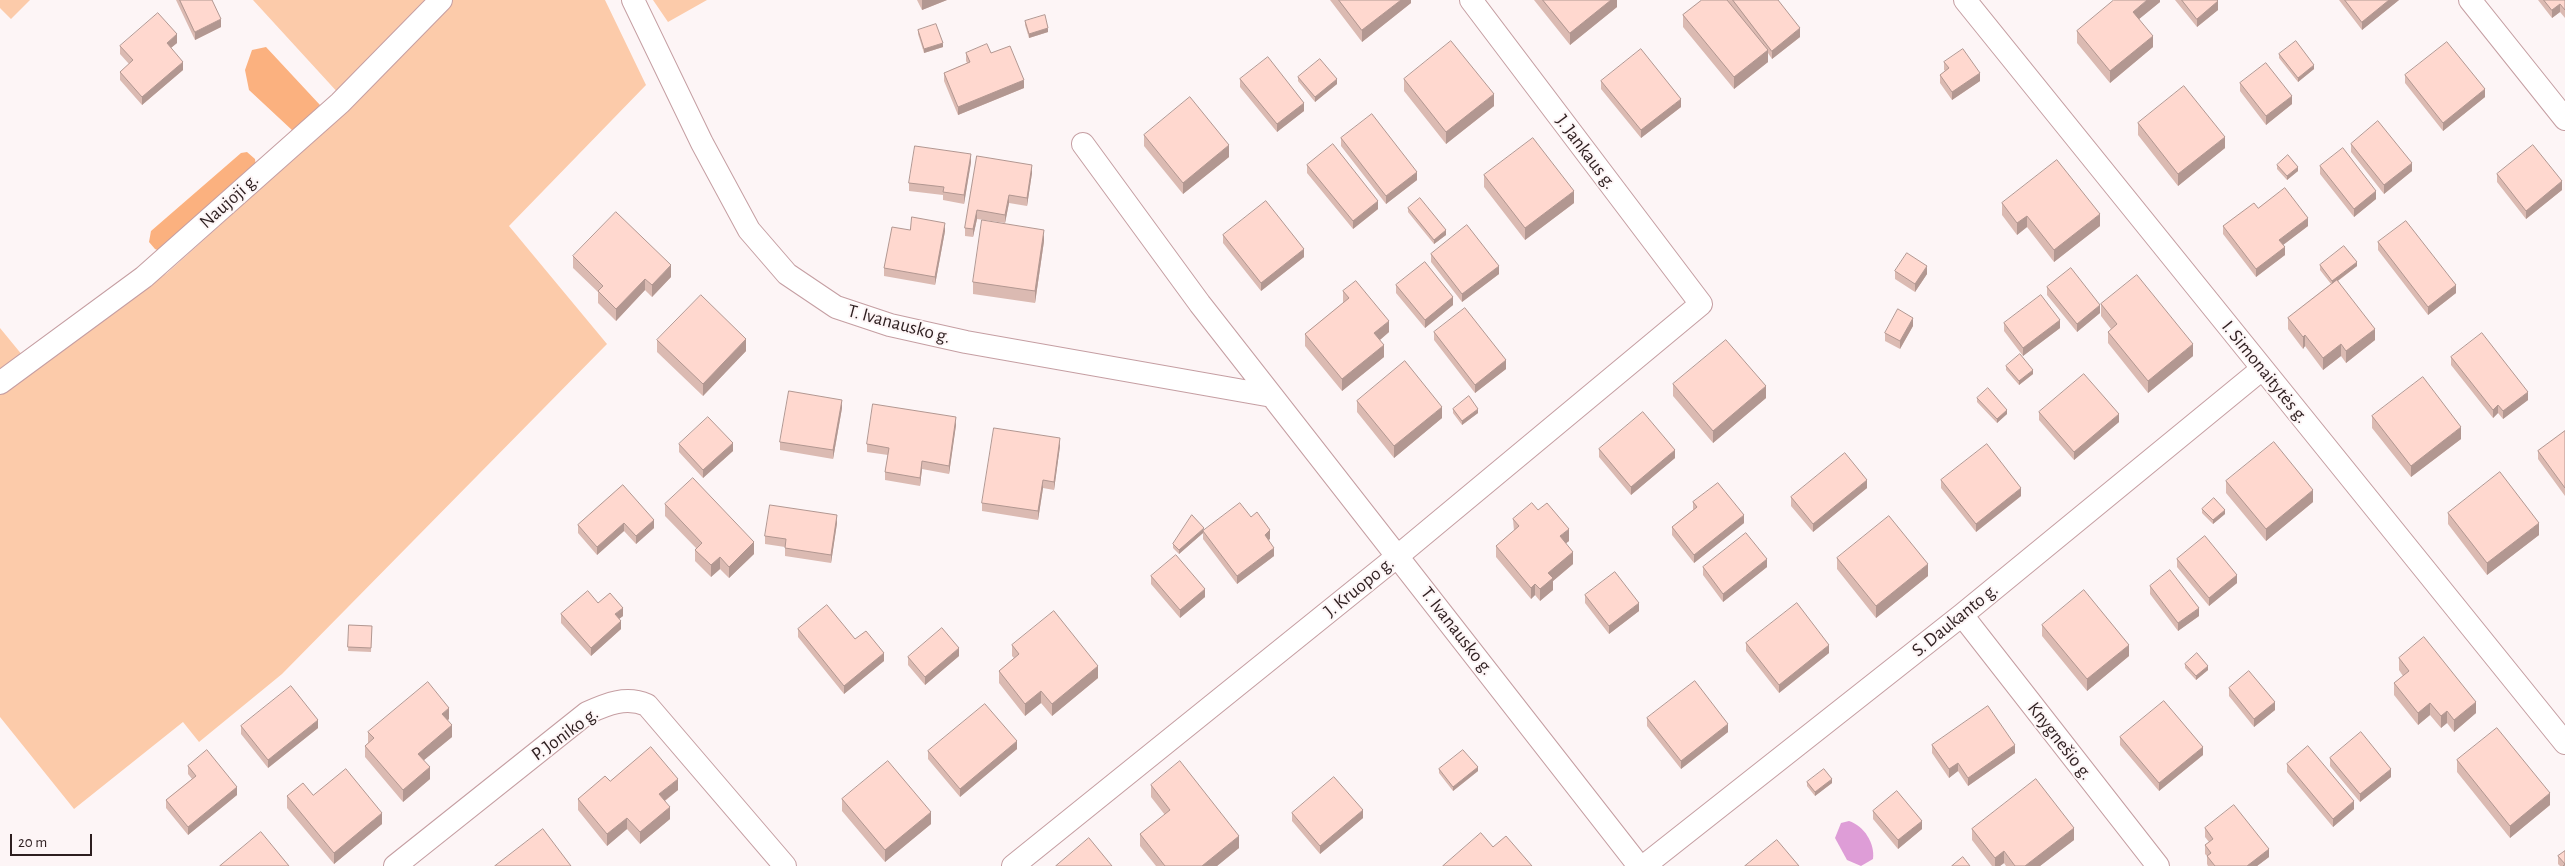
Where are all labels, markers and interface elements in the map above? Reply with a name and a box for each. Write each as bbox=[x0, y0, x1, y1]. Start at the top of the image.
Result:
street label: J. Jankaus g. bbox=[1551, 110, 1621, 194]
street label: Naujoji g. bbox=[195, 169, 263, 233]
street label: T. Ivanausko g. bbox=[845, 299, 953, 349]
street label: I. Simonaitytės g. bbox=[2217, 316, 2313, 428]
street label: J. Kruopo g. bbox=[1319, 552, 1399, 622]
street label: S. Daukanto g. bbox=[1907, 578, 2003, 662]
street label: T. Ivanausko g. bbox=[1415, 582, 1499, 680]
street label: Knygnešio g. bbox=[2022, 697, 2098, 785]
street label: P. Joniko g. bbox=[527, 702, 603, 766]
scale bar bbox=[12, 824, 95, 856]
text: 20 m bbox=[18, 835, 47, 850]

